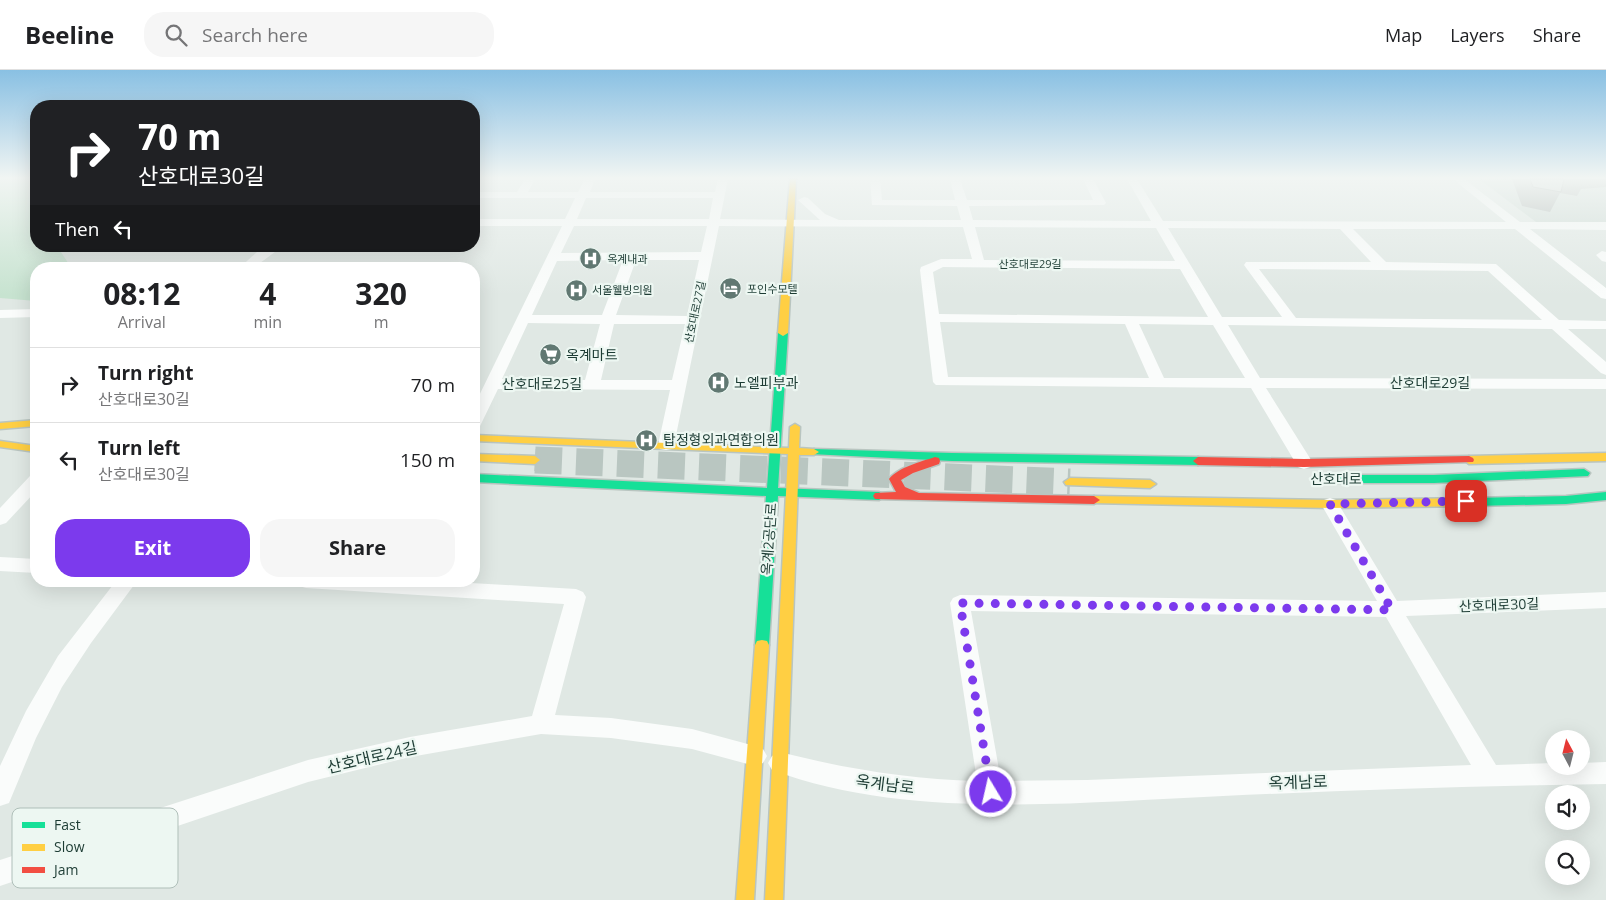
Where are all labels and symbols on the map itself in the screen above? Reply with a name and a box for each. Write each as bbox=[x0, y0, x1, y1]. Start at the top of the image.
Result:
hospital icon: 옥계내과 bbox=[579, 247, 603, 271]
place label: 옥계내과 bbox=[607, 251, 647, 266]
street label: 산호대로29길 bbox=[998, 256, 1062, 271]
hotel icon: 포인수모텔 bbox=[719, 277, 743, 301]
hospital icon: 서울웰빙의원 bbox=[564, 278, 588, 302]
street label: 산호대로27길 bbox=[681, 279, 708, 344]
place label: 포인수모텔 bbox=[747, 281, 798, 296]
place label: 서울웰빙의원 bbox=[592, 282, 653, 297]
supermarket icon: 옥계마트 bbox=[538, 343, 562, 367]
place label: 옥계마트 bbox=[566, 345, 618, 364]
hospital icon: 노엘피부과 bbox=[706, 371, 730, 395]
place label: 노엘피부과 bbox=[734, 373, 799, 392]
street label: 산호대로29길 bbox=[1390, 373, 1470, 392]
street label: 산호대로25길 bbox=[502, 374, 582, 393]
hospital icon: 탑정형외과연합의원 bbox=[635, 428, 659, 452]
place label: 탑정형외과연합의원 bbox=[663, 430, 779, 449]
street label: 산호대로 bbox=[1310, 469, 1362, 488]
pin bbox=[1445, 480, 1487, 522]
street label: 옥계2공단로 bbox=[756, 502, 781, 576]
street label: 산호대로30길 bbox=[1458, 594, 1540, 615]
north arrow bbox=[1545, 730, 1590, 775]
street label: 산호대로24길 bbox=[325, 736, 419, 778]
position arrow bbox=[964, 765, 1016, 817]
street label: 옥계남로 bbox=[854, 769, 916, 799]
street label: 옥계남로 bbox=[1268, 770, 1328, 794]
legend bbox=[12, 808, 178, 888]
text: Fast bbox=[54, 815, 81, 834]
text: Slow bbox=[54, 837, 85, 856]
text: Jam bbox=[52, 860, 79, 879]

